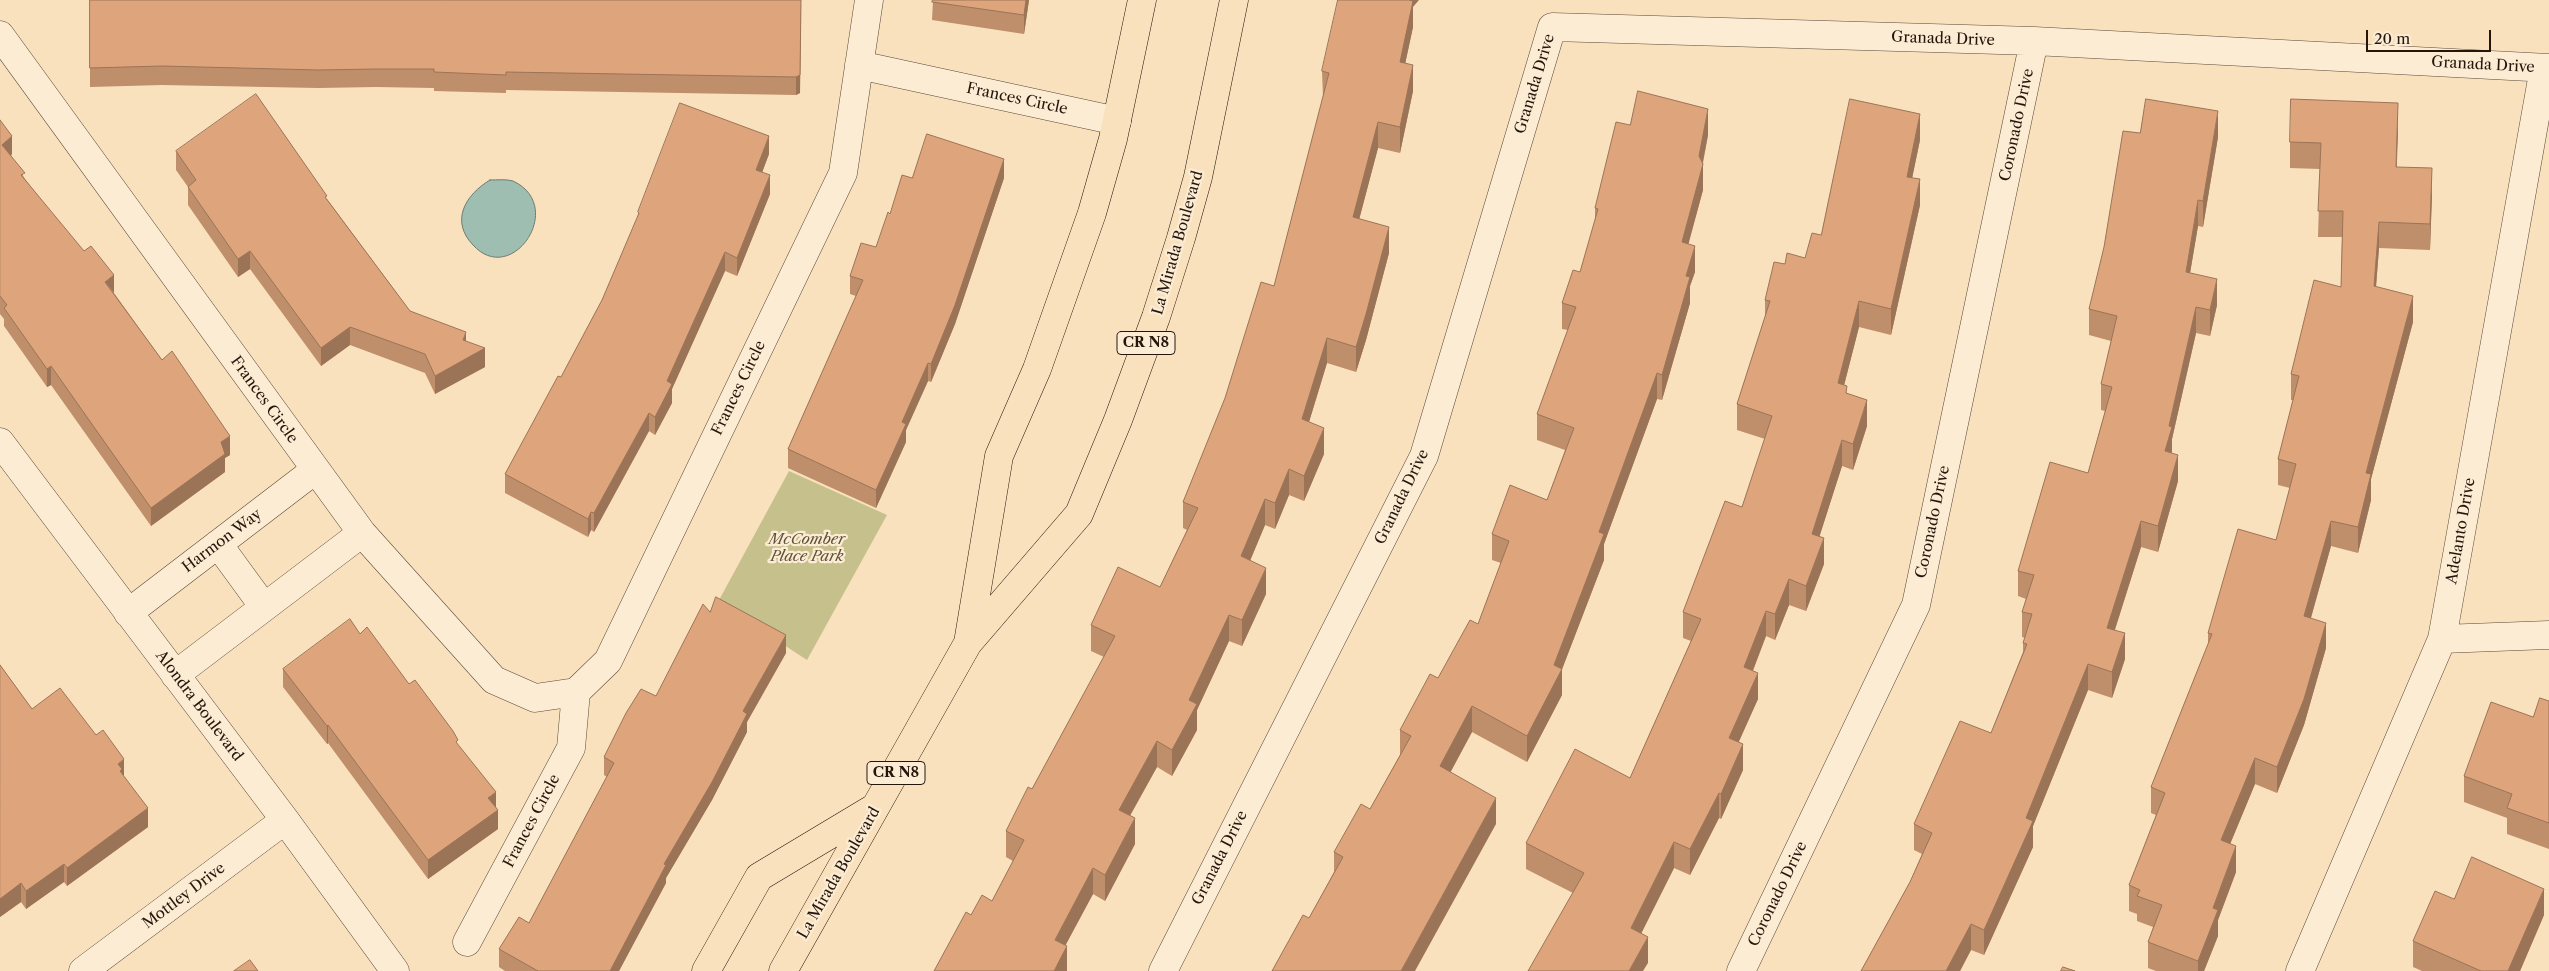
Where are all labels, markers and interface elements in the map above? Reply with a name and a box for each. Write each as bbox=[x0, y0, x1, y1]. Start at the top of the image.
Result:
scale bar bbox=[2369, 20, 2494, 52]
street label: Granada Drive bbox=[1891, 28, 1995, 50]
text: 20 m bbox=[2374, 29, 2410, 48]
street label: Granada Drive bbox=[1511, 32, 1559, 136]
street label: Granada Drive bbox=[2431, 53, 2535, 77]
street label: Coronado Drive bbox=[1996, 67, 2038, 183]
street label: Frances Circle bbox=[965, 79, 1069, 119]
street label: La Mirada Boulevard bbox=[1149, 169, 1207, 317]
road number: CR N8 bbox=[1117, 332, 1175, 354]
street label: Frances Circle bbox=[708, 338, 770, 438]
street label: Frances Circle bbox=[226, 353, 302, 447]
street label: Granada Drive bbox=[1371, 447, 1433, 547]
street label: Coronado Drive bbox=[1912, 464, 1954, 580]
street label: Adelanto Drive bbox=[2443, 476, 2479, 586]
street label: Harmon Way bbox=[179, 505, 265, 577]
park label: McComber Place Park bbox=[769, 531, 845, 566]
street label: Alondra Boulevard bbox=[152, 647, 246, 765]
road number: CR N8 bbox=[867, 761, 925, 784]
street label: Frances Circle bbox=[500, 771, 564, 871]
street label: La Mirada Boulevard bbox=[794, 804, 884, 942]
street label: Granada Drive bbox=[1188, 808, 1252, 908]
street label: Coronado Drive bbox=[1745, 839, 1811, 949]
street label: Mottley Drive bbox=[139, 859, 229, 933]

